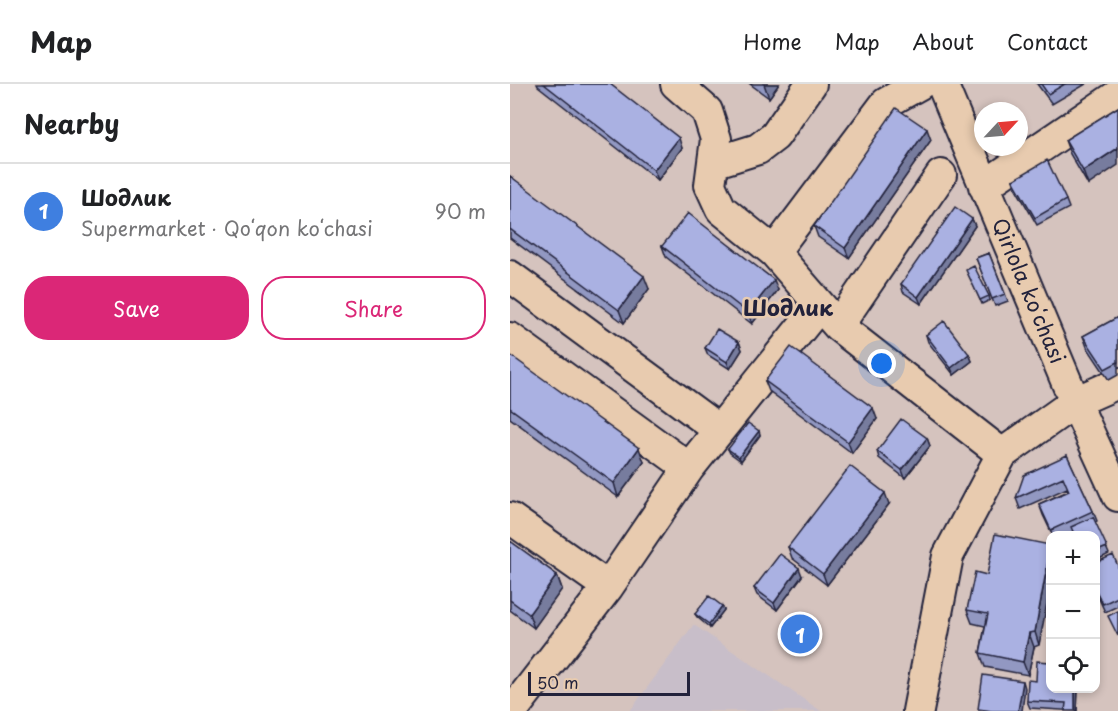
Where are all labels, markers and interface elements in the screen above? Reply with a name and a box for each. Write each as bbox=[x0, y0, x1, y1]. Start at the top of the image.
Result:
text: Map bbox=[30, 20, 92, 63]
text: Home bbox=[743, 25, 802, 57]
text: Map bbox=[835, 25, 880, 57]
text: About bbox=[913, 25, 974, 57]
text: Contact bbox=[1007, 25, 1088, 57]
north arrow bbox=[974, 102, 1028, 156]
text: Nearby bbox=[24, 104, 119, 143]
text: Шодлик bbox=[81, 180, 171, 213]
text: 1 bbox=[39, 196, 48, 226]
text: 90 m bbox=[435, 196, 486, 226]
street label: Qirlola koʻchasi bbox=[985, 212, 1075, 368]
text: Supermarket · Qoʻqon koʻchasi bbox=[81, 213, 373, 243]
button: Save bbox=[24, 276, 249, 340]
button: Share bbox=[261, 276, 486, 340]
district label: Шодлик bbox=[743, 290, 834, 323]
your location bbox=[867, 349, 896, 378]
map controls bbox=[1046, 531, 1100, 693]
button: + bbox=[1046, 531, 1100, 585]
button: − bbox=[1046, 585, 1100, 639]
pin: 1 bbox=[780, 612, 820, 656]
button: locate bbox=[1046, 639, 1100, 693]
scale bar bbox=[528, 669, 690, 696]
text: 50 m bbox=[537, 670, 578, 694]

